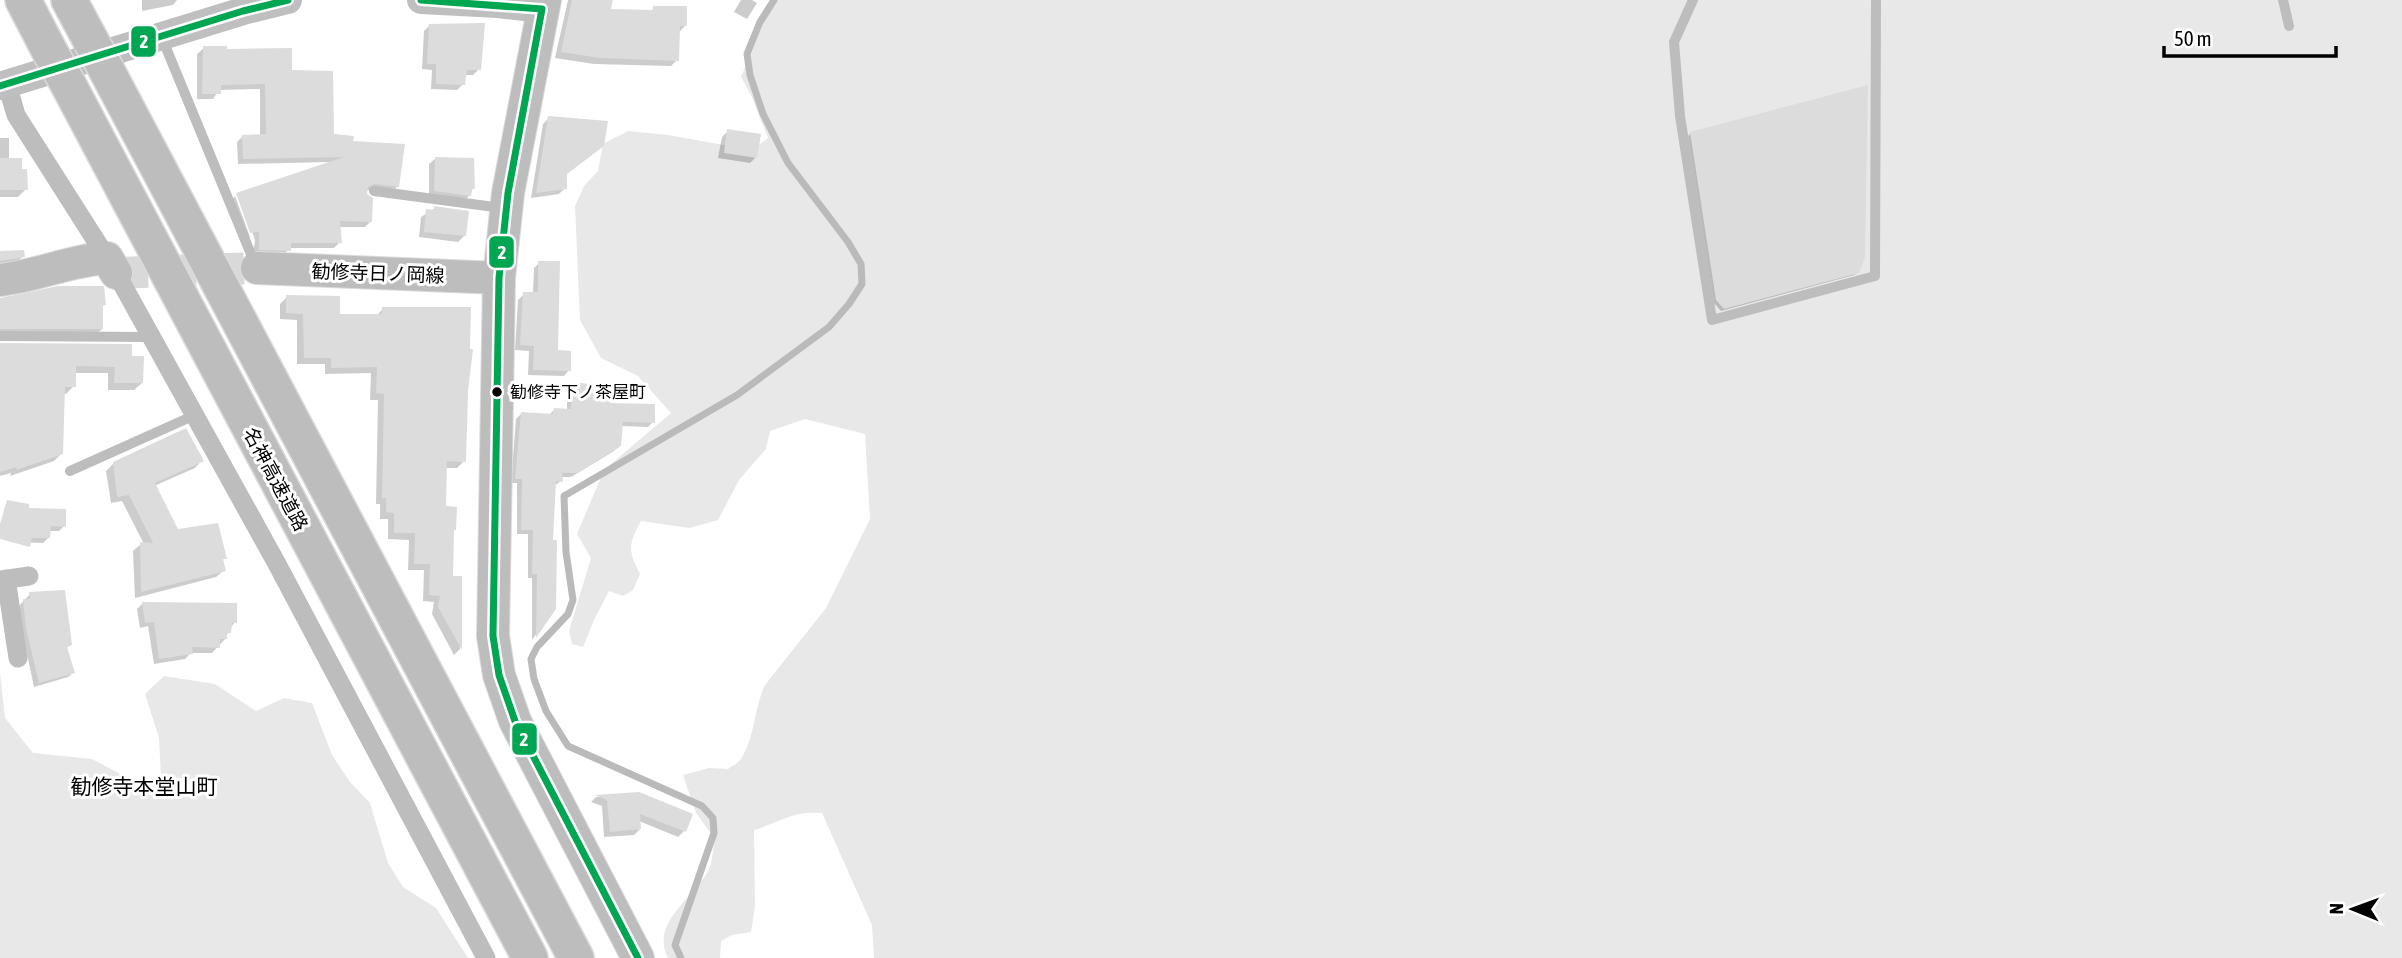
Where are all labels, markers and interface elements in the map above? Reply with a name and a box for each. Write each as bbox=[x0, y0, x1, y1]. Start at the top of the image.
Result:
scale bar bbox=[2164, 14, 2336, 58]
line badge: 2 bbox=[130, 25, 157, 58]
text: 50 m bbox=[2174, 26, 2212, 50]
text: 2 bbox=[140, 30, 149, 52]
line badge: 2 bbox=[488, 235, 515, 269]
text: 2 bbox=[498, 241, 507, 263]
street label: 勧修寺日ノ岡線 bbox=[311, 260, 445, 286]
place label: 勧修寺下ノ茶屋町 bbox=[510, 382, 646, 402]
marker: 勧修寺下ノ茶屋町 bbox=[490, 385, 504, 399]
street label: 名神高速道路 bbox=[240, 424, 312, 534]
line badge: 2 bbox=[511, 722, 538, 756]
text: 2 bbox=[520, 728, 529, 750]
district label: 勧修寺本堂山町 bbox=[71, 774, 218, 798]
north arrow bbox=[2318, 874, 2388, 944]
text: N bbox=[2325, 903, 2347, 915]

